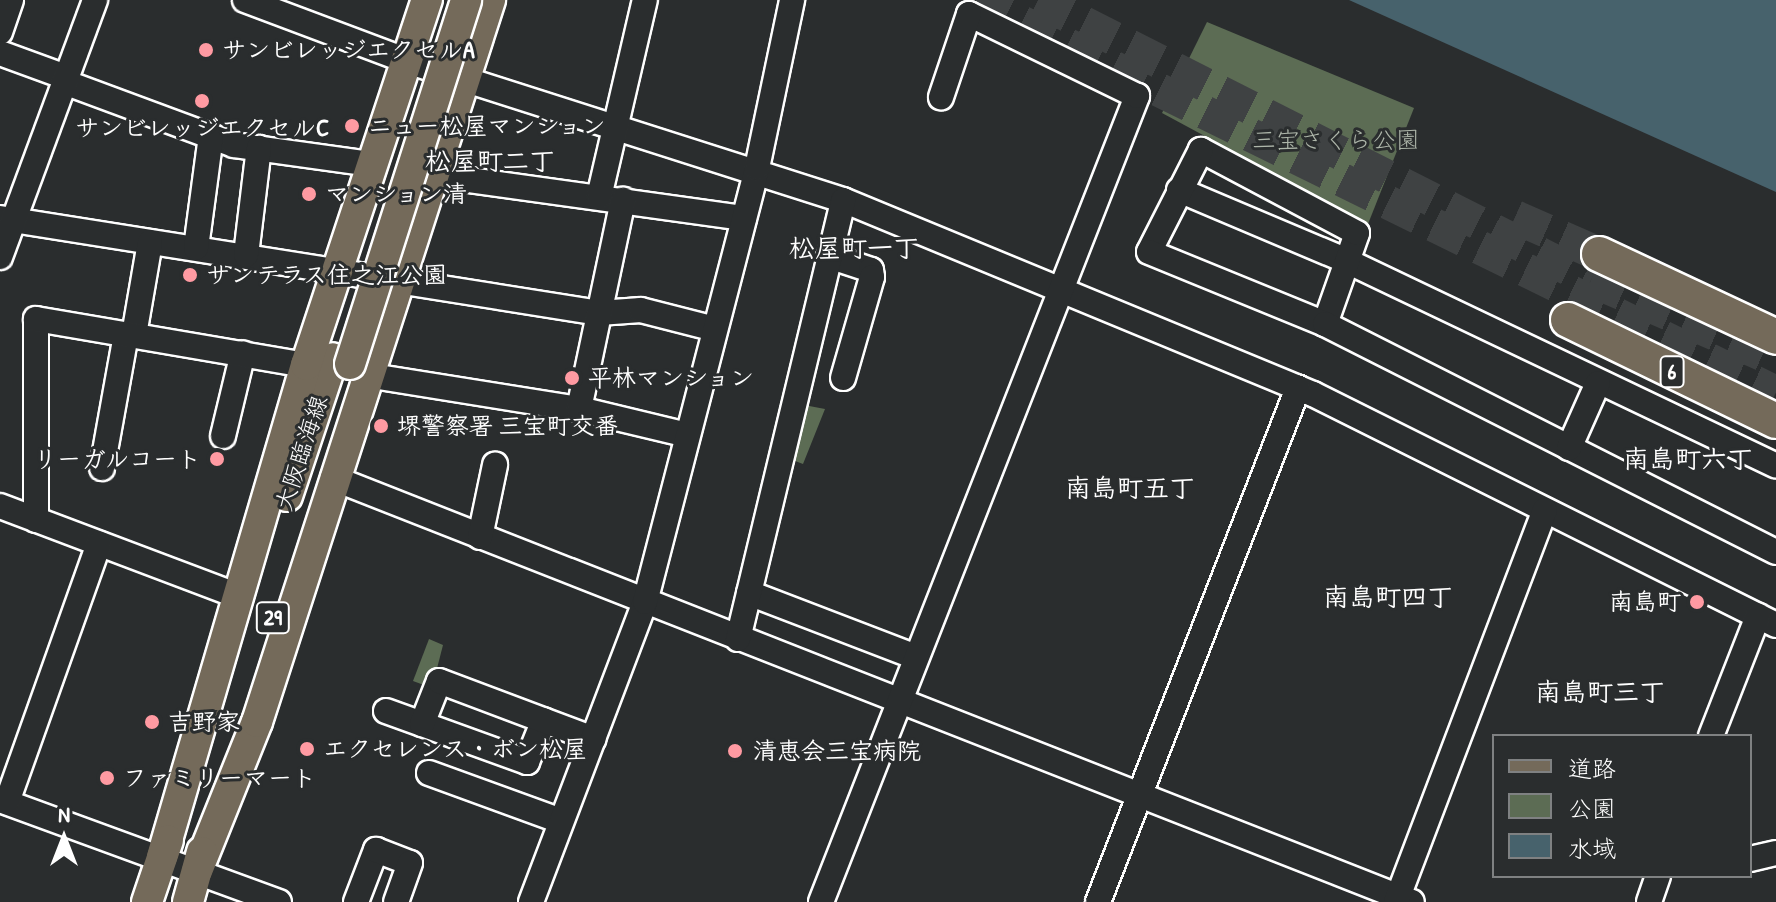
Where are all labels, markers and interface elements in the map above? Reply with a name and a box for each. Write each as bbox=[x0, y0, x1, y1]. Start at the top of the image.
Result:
place label: サンビレッジエクセルA bbox=[222, 36, 474, 64]
marker: サンビレッジエクセルA bbox=[197, 41, 215, 59]
marker: サンビレッジエクセルC bbox=[193, 92, 211, 110]
place label: ニュー松屋マンション bbox=[368, 112, 608, 140]
place label: サンビレッジエクセルC bbox=[75, 114, 329, 142]
marker: ニュー松屋マンション bbox=[343, 117, 361, 135]
park label: 三宝さくら公園 bbox=[1252, 126, 1420, 154]
district label: 松屋町二丁 bbox=[425, 145, 555, 177]
place label: マンション清 bbox=[325, 180, 469, 208]
marker: マンション清 bbox=[300, 185, 318, 203]
district label: 松屋町一丁 bbox=[789, 232, 919, 264]
place label: サンテラス住之江公園 bbox=[206, 261, 446, 289]
marker: サンテラス住之江公園 bbox=[181, 266, 199, 284]
road number: 6 bbox=[1658, 354, 1686, 390]
place label: 平林マンション bbox=[588, 364, 756, 392]
marker: 平林マンション bbox=[563, 369, 581, 387]
street label: 大阪臨海線 bbox=[269, 391, 333, 515]
place label: 堺警察署 三宝町交番 bbox=[397, 412, 619, 440]
marker: 堺警察署 三宝町交番 bbox=[372, 417, 390, 435]
district label: 南島町六丁 bbox=[1623, 443, 1753, 475]
place label: リーガルコート bbox=[33, 445, 201, 473]
marker: リーガルコート bbox=[208, 450, 226, 468]
district label: 南島町五丁 bbox=[1065, 472, 1195, 504]
district label: 南島町四丁 bbox=[1323, 581, 1453, 613]
place label: 南島町 bbox=[1609, 588, 1681, 616]
marker: 南島町 bbox=[1688, 593, 1706, 611]
road number: 29 bbox=[255, 600, 291, 636]
district label: 南島町三丁 bbox=[1535, 676, 1665, 708]
place label: 吉野家 bbox=[168, 708, 240, 736]
marker: 吉野家 bbox=[143, 713, 161, 731]
legend bbox=[1492, 734, 1752, 878]
place label: エクセレンス・ボン松屋 bbox=[323, 735, 587, 763]
place label: 清恵会三宝病院 bbox=[753, 737, 921, 765]
marker: エクセレンス・ボン松屋 bbox=[298, 740, 316, 758]
marker: 清恵会三宝病院 bbox=[724, 740, 746, 762]
text: 道路 bbox=[1568, 752, 1616, 784]
place label: ファミリーマート bbox=[123, 764, 315, 792]
marker: ファミリーマート bbox=[98, 769, 116, 787]
text: 公園 bbox=[1568, 792, 1616, 824]
north arrow bbox=[24, 798, 104, 878]
text: N bbox=[58, 799, 70, 829]
text: 水域 bbox=[1568, 832, 1616, 864]

